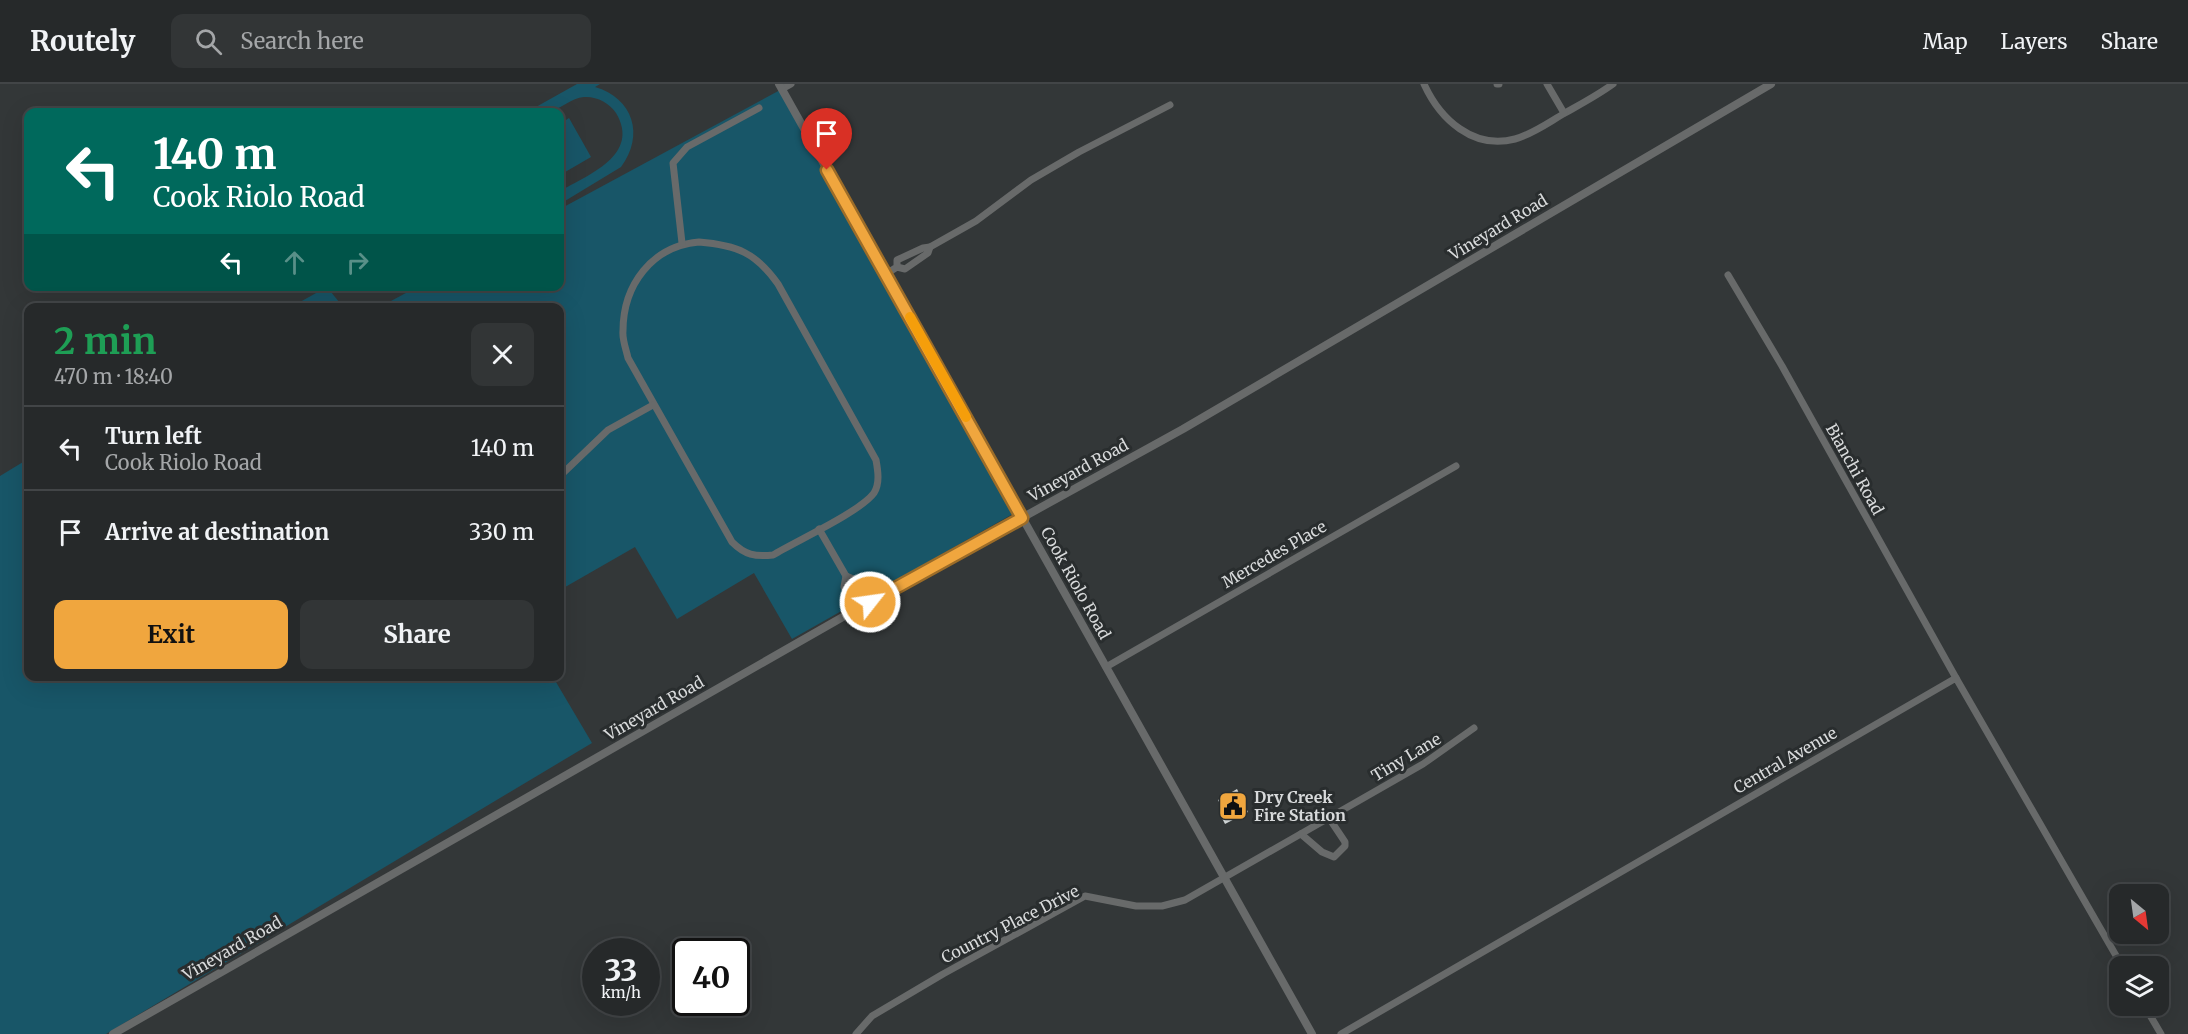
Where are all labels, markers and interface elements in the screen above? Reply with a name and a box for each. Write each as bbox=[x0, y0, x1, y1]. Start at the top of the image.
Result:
search box bbox=[171, 14, 591, 68]
text: Routely bbox=[30, 23, 135, 59]
icon: search bbox=[192, 25, 225, 58]
text: Search here bbox=[240, 27, 364, 55]
text: Map bbox=[1923, 28, 1968, 55]
text: Layers bbox=[2001, 28, 2068, 55]
text: Share bbox=[2101, 28, 2158, 55]
pin bbox=[801, 108, 852, 170]
icon: arrive bbox=[810, 117, 843, 150]
text: 140 m bbox=[153, 128, 276, 180]
icon: left bbox=[54, 132, 132, 210]
text: Cook Riolo Road bbox=[153, 180, 365, 214]
street label: Vineyard Road bbox=[1444, 190, 1551, 265]
icon: left bbox=[215, 246, 248, 279]
icon: ahead bbox=[278, 246, 311, 279]
icon: right bbox=[341, 246, 374, 279]
text: 2 min bbox=[54, 319, 157, 364]
button: close bbox=[471, 323, 534, 386]
text: 470 m · 18:40 bbox=[54, 364, 173, 389]
street label: Bianchi Road bbox=[1822, 420, 1888, 518]
text: Turn left bbox=[105, 422, 202, 450]
icon: left bbox=[54, 432, 87, 465]
text: 140 m bbox=[471, 434, 534, 462]
street label: Vineyard Road bbox=[1024, 434, 1132, 506]
text: Cook Riolo Road bbox=[105, 450, 262, 475]
icon: arrive bbox=[54, 516, 87, 549]
street label: Mercedes Place bbox=[1218, 516, 1330, 592]
text: Arrive at destination bbox=[105, 518, 329, 546]
text: 330 m bbox=[469, 518, 534, 546]
street label: Cook Riolo Road bbox=[1037, 523, 1115, 643]
position arrow bbox=[838, 570, 902, 634]
button: Exit bbox=[54, 600, 288, 669]
button: Share bbox=[300, 600, 534, 669]
street label: Vineyard Road bbox=[600, 671, 708, 745]
street label: Central Avenue bbox=[1730, 722, 1840, 798]
street label: Tiny Lane bbox=[1368, 728, 1444, 786]
place label: Dry Creek Fire Station bbox=[1254, 787, 1346, 825]
public building icon: Dry Creek Fire Station bbox=[1217, 790, 1249, 822]
street label: Country Place Drive bbox=[938, 881, 1082, 967]
north arrow bbox=[2109, 884, 2169, 944]
map controls bbox=[2109, 884, 2169, 1016]
street label: Vineyard Road bbox=[178, 911, 286, 985]
speed limit sign: 40 bbox=[672, 938, 750, 1016]
text: 33 bbox=[604, 951, 638, 989]
button: layers bbox=[2109, 956, 2169, 1016]
text: km/h bbox=[601, 983, 641, 1002]

